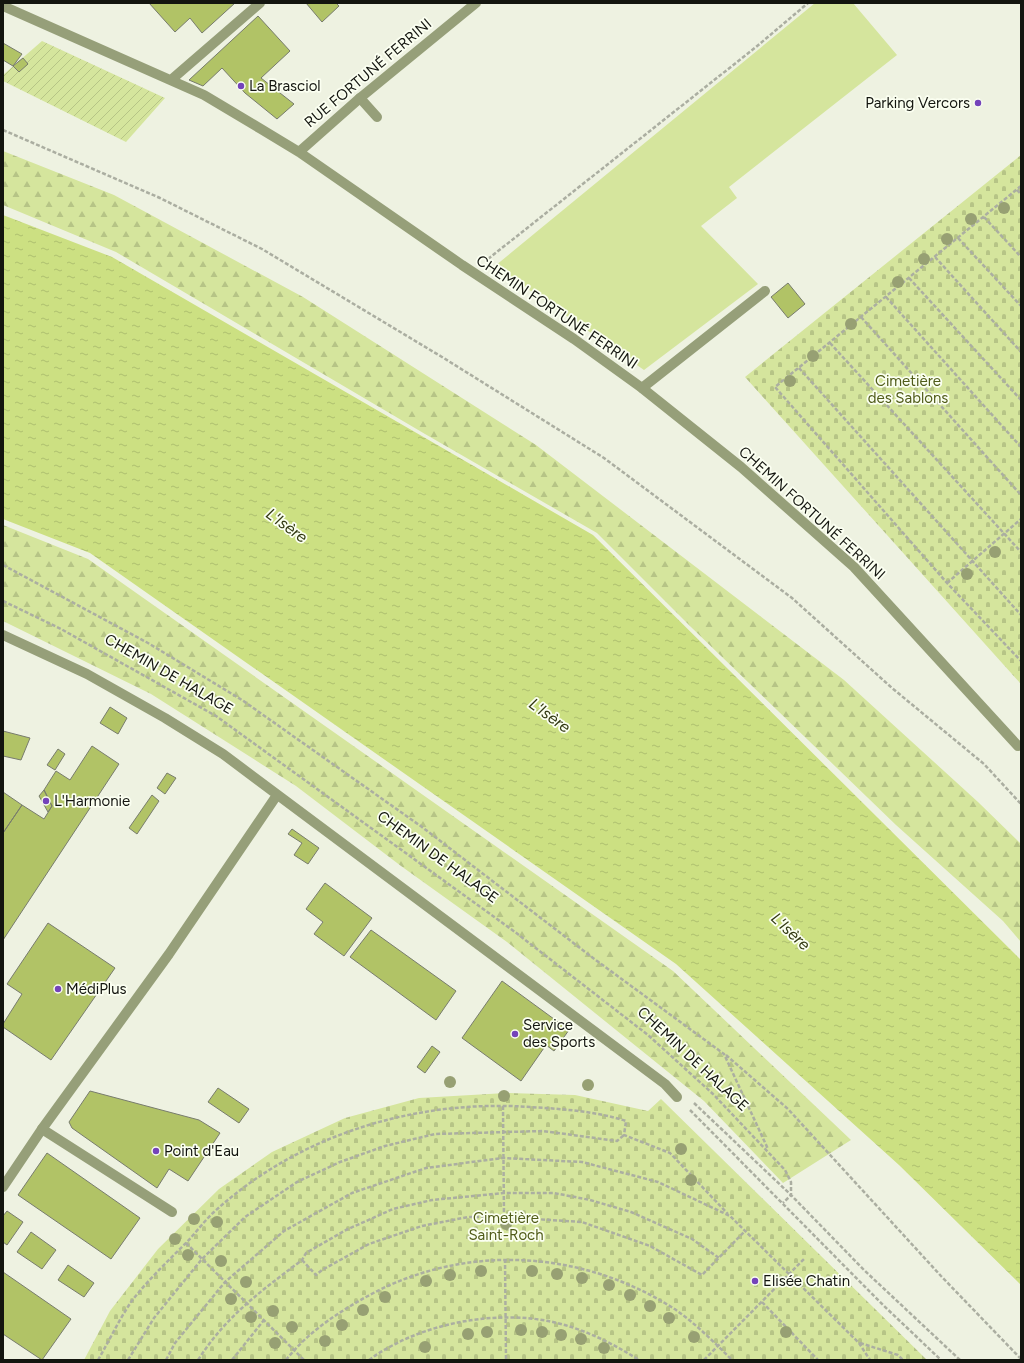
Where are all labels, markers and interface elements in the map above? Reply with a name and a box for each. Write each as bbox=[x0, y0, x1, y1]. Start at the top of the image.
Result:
street label: RUE FORTUNÉ FERRINI bbox=[301, 15, 435, 131]
place label: La Brasciol bbox=[249, 77, 321, 95]
marker: La Brasciol bbox=[236, 81, 246, 91]
place label: Parking Vercors bbox=[865, 94, 970, 112]
marker: Parking Vercors bbox=[973, 98, 983, 108]
street label: CHEMIN FORTUNÉ FERRINI bbox=[473, 251, 641, 373]
park label: Cimetière des Sablons bbox=[868, 372, 948, 407]
street label: CHEMIN FORTUNÉ FERRINI bbox=[735, 442, 889, 584]
water label: L'Isère bbox=[262, 504, 311, 547]
street label: CHEMIN DE HALAGE bbox=[102, 630, 236, 718]
water label: L'Isère bbox=[525, 694, 574, 737]
place label: L'Harmonie bbox=[54, 792, 130, 810]
marker: L'Harmonie bbox=[41, 796, 51, 806]
street label: CHEMIN DE HALAGE bbox=[374, 807, 502, 907]
water label: L'Isère bbox=[767, 909, 814, 954]
place label: MédiPlus bbox=[66, 980, 127, 998]
marker: MédiPlus bbox=[53, 984, 63, 994]
street label: CHEMIN DE HALAGE bbox=[634, 1003, 752, 1115]
place label: Service des Sports bbox=[523, 1016, 595, 1051]
marker: Service des Sports bbox=[510, 1029, 520, 1039]
place label: Point d'Eau bbox=[164, 1142, 239, 1160]
marker: Point d'Eau bbox=[151, 1146, 161, 1156]
park label: Cimetière Saint-Roch bbox=[468, 1209, 544, 1244]
place label: Elisée Chatin bbox=[763, 1272, 850, 1290]
marker: Elisée Chatin bbox=[750, 1276, 760, 1286]

